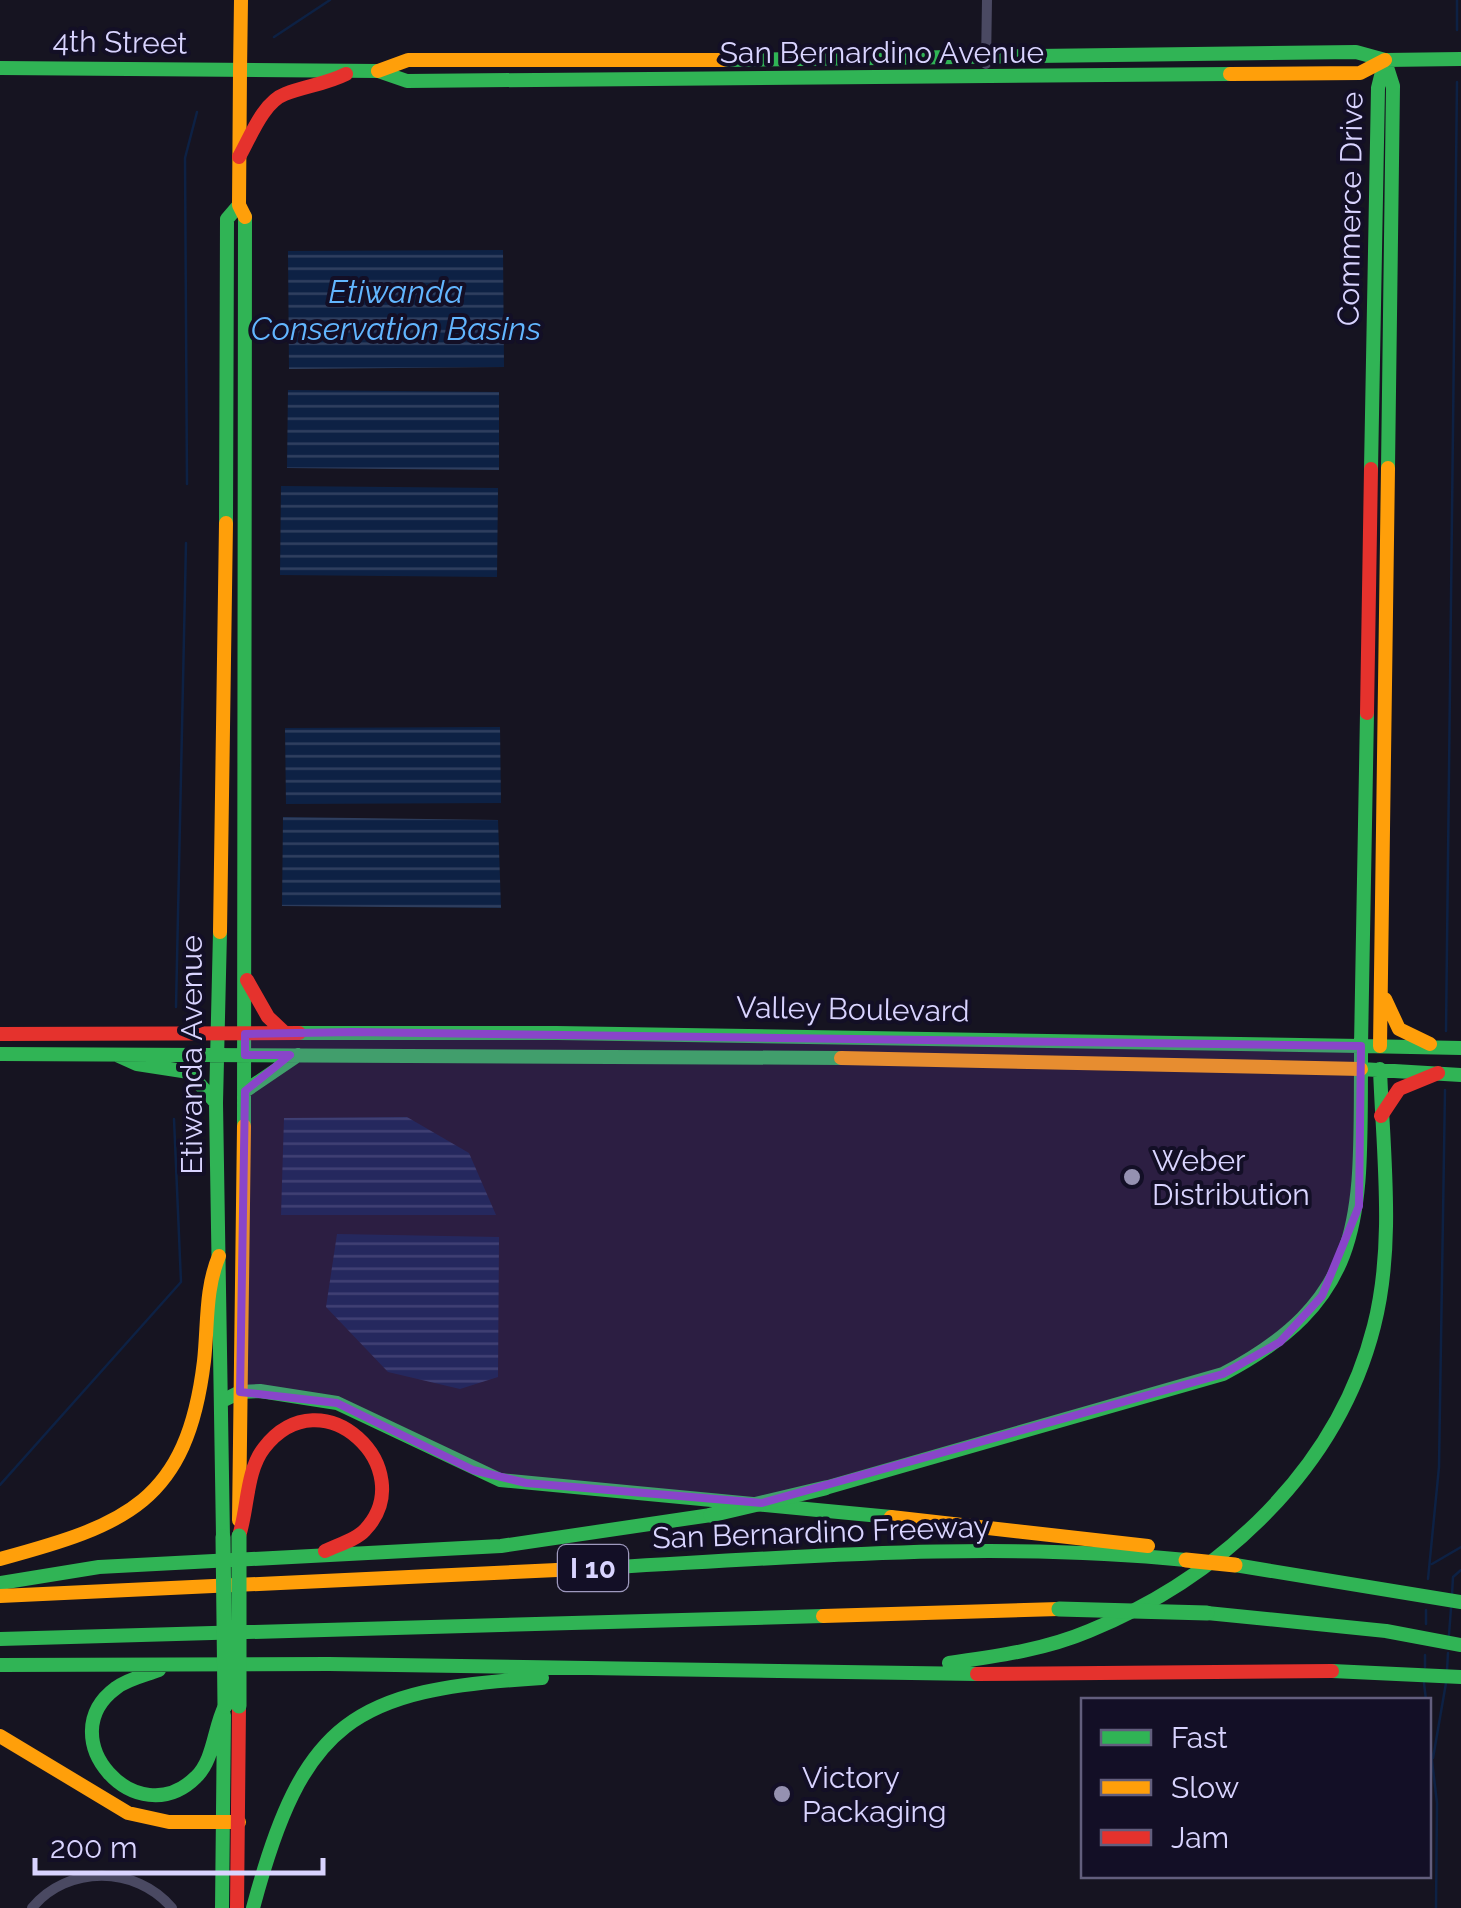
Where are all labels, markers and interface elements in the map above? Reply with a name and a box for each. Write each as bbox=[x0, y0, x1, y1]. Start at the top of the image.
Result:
street label: 4th Street bbox=[52, 23, 188, 61]
street label: San Bernardino Avenue bbox=[720, 35, 1044, 70]
street label: Commerce Drive bbox=[1330, 92, 1370, 326]
water label: Etiwanda Conservation Basins bbox=[251, 273, 541, 347]
street label: Etiwanda Avenue bbox=[174, 935, 209, 1175]
street label: Valley Boulevard bbox=[736, 989, 970, 1029]
place label: Weber Distribution bbox=[1152, 1143, 1310, 1212]
marker: Weber Distribution bbox=[1121, 1166, 1143, 1188]
street label: San Bernardino Freeway bbox=[652, 1509, 990, 1555]
road number: I 10 bbox=[558, 1545, 628, 1591]
legend bbox=[1081, 1698, 1431, 1878]
text: Fast bbox=[1171, 1720, 1228, 1755]
place label: Victory Packaging bbox=[802, 1760, 947, 1829]
text: Slow bbox=[1171, 1770, 1239, 1805]
marker: Victory Packaging bbox=[771, 1783, 793, 1805]
scale bar bbox=[35, 1813, 322, 1875]
text: Jam bbox=[1171, 1820, 1229, 1855]
text: 200 m bbox=[50, 1830, 138, 1865]

